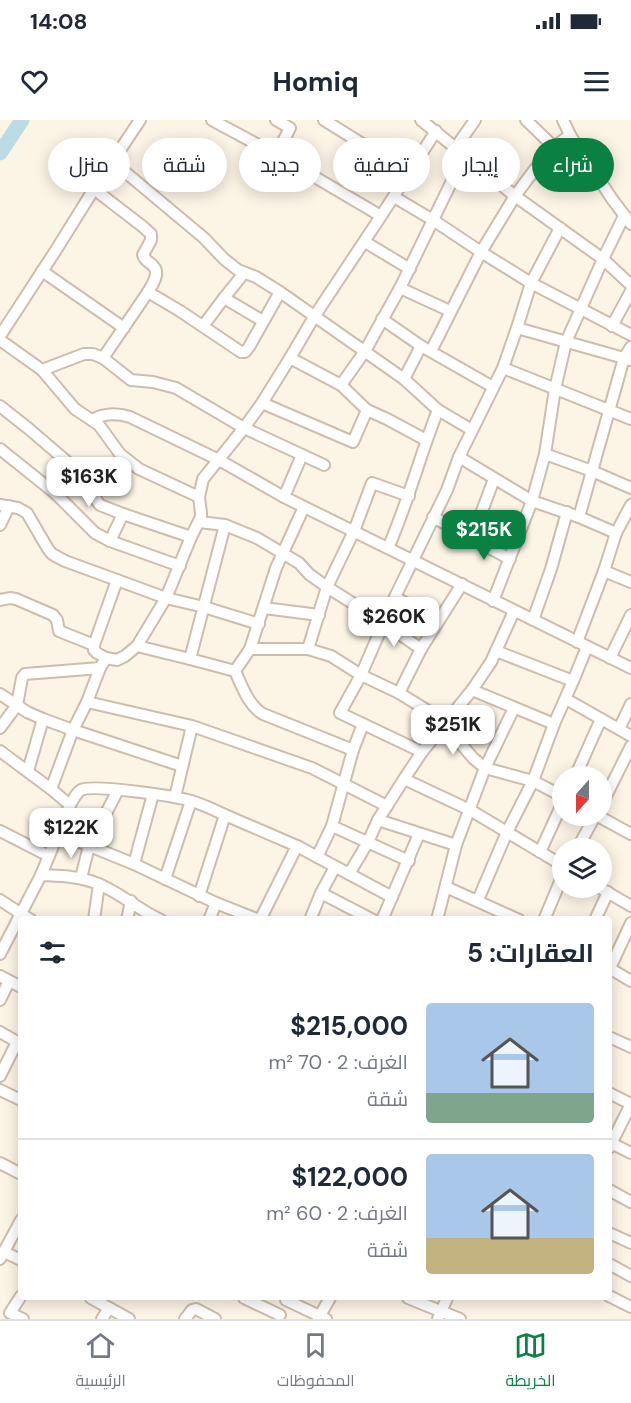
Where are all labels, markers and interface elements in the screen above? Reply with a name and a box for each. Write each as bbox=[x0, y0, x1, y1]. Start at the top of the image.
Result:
text: 14:08 bbox=[30, 7, 87, 36]
text: Homiq bbox=[272, 64, 359, 99]
icon: heart bbox=[18, 65, 51, 98]
icon: menu bbox=[580, 65, 613, 98]
chip: منزل bbox=[48, 138, 130, 192]
chip: شقة bbox=[142, 138, 227, 192]
chip: جديد bbox=[239, 138, 321, 192]
chip: تصفية bbox=[333, 138, 430, 192]
chip: إيجار bbox=[442, 138, 520, 192]
chip: شراء bbox=[532, 138, 614, 192]
pin: $163K bbox=[47, 457, 131, 508]
text: $163K bbox=[60, 463, 118, 489]
pin: $215K bbox=[442, 510, 526, 561]
text: $215K bbox=[456, 516, 512, 542]
pin: $260K bbox=[352, 597, 436, 648]
text: $260K bbox=[362, 603, 426, 629]
pin: $251K bbox=[411, 705, 495, 756]
text: $251K bbox=[425, 711, 481, 737]
north arrow bbox=[552, 766, 612, 826]
map controls bbox=[552, 766, 612, 898]
pin: $122K bbox=[29, 808, 113, 859]
text: $122K bbox=[43, 814, 99, 840]
button: layers bbox=[552, 838, 612, 898]
icon: filters bbox=[36, 936, 69, 969]
text: العقارات: 5 bbox=[467, 936, 594, 970]
text: $215,000 bbox=[290, 1009, 408, 1043]
icon: home bbox=[474, 1027, 546, 1099]
text: الغرف: 2 · 70 m² bbox=[268, 1049, 408, 1075]
text: شقة bbox=[367, 1086, 408, 1112]
text: $122,000 bbox=[292, 1160, 408, 1194]
icon: home bbox=[474, 1178, 546, 1250]
text: الغرف: 2 · 60 m² bbox=[266, 1200, 408, 1226]
text: شقة bbox=[367, 1237, 408, 1263]
tab: الرئيسية bbox=[76, 1329, 126, 1395]
tab: المحفوظات bbox=[277, 1329, 355, 1395]
tab: الخريطة bbox=[506, 1329, 556, 1395]

